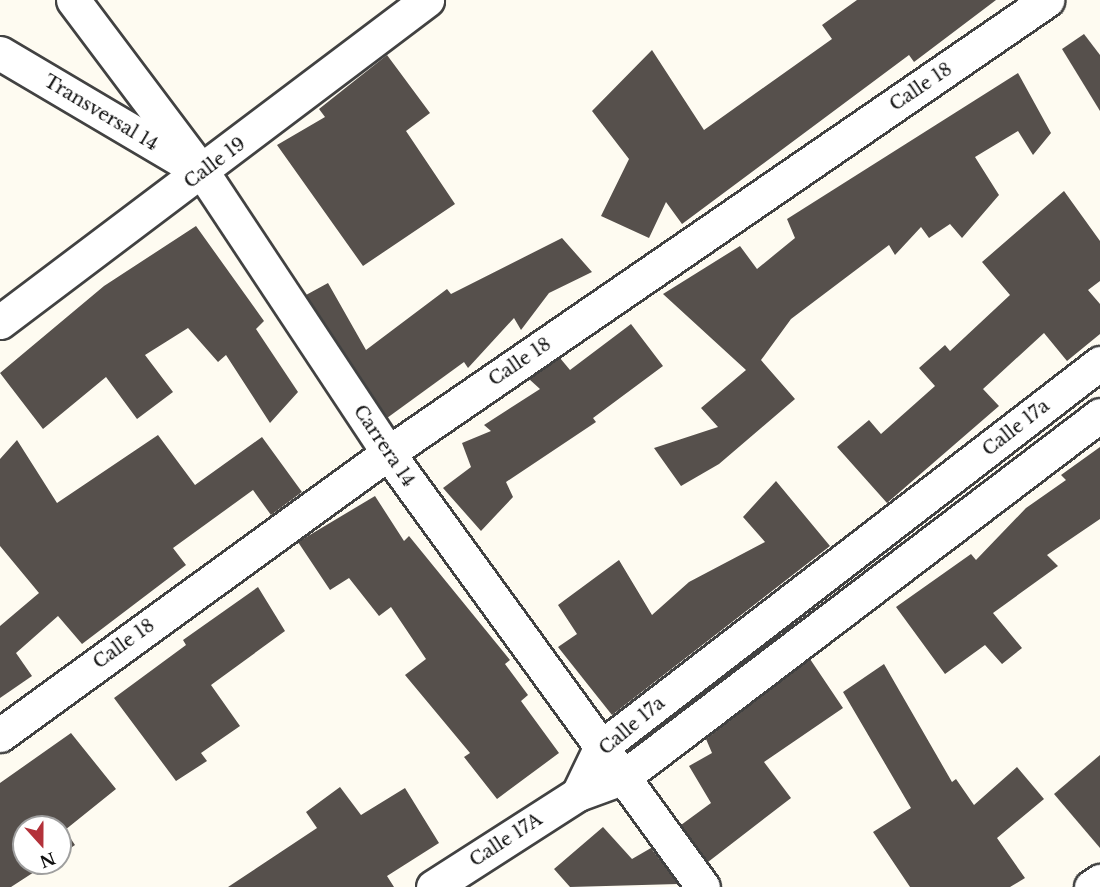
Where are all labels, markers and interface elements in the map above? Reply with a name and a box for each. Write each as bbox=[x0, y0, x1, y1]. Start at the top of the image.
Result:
street label: Calle 18 bbox=[886, 58, 956, 116]
street label: Transversal 14 bbox=[40, 70, 162, 156]
street label: Calle 19 bbox=[180, 133, 250, 193]
street label: Calle 18 bbox=[485, 333, 555, 391]
street label: Calle 17a bbox=[978, 395, 1054, 461]
street label: Carrera 14 bbox=[349, 401, 419, 491]
street label: Calle 18 bbox=[89, 615, 159, 673]
street label: Calle 17a bbox=[595, 692, 669, 760]
street label: Calle 17A bbox=[466, 809, 546, 871]
north arrow bbox=[12, 815, 72, 875]
text: N bbox=[37, 848, 58, 872]

